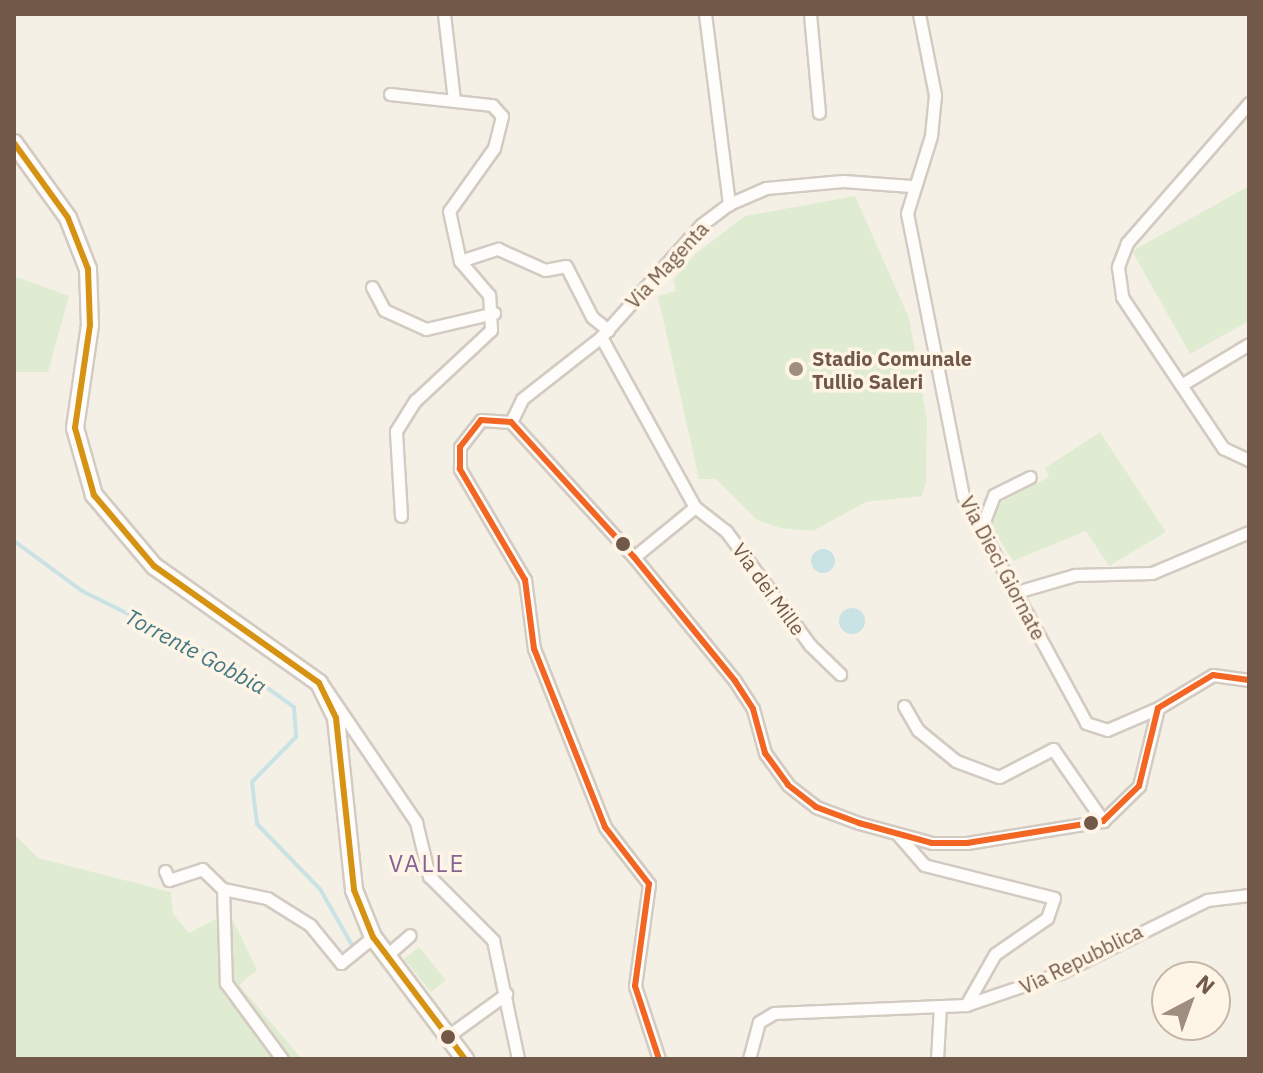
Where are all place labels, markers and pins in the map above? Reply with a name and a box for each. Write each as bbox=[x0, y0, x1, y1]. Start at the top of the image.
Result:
place label: Stadio Comunale Tullio Saleri bbox=[812, 346, 972, 393]
marker: Stadio Comunale Tullio Saleri bbox=[787, 360, 805, 378]
unlabelled marker bbox=[615, 536, 631, 552]
unlabelled marker bbox=[1083, 815, 1099, 831]
unlabelled marker bbox=[440, 1029, 456, 1045]

